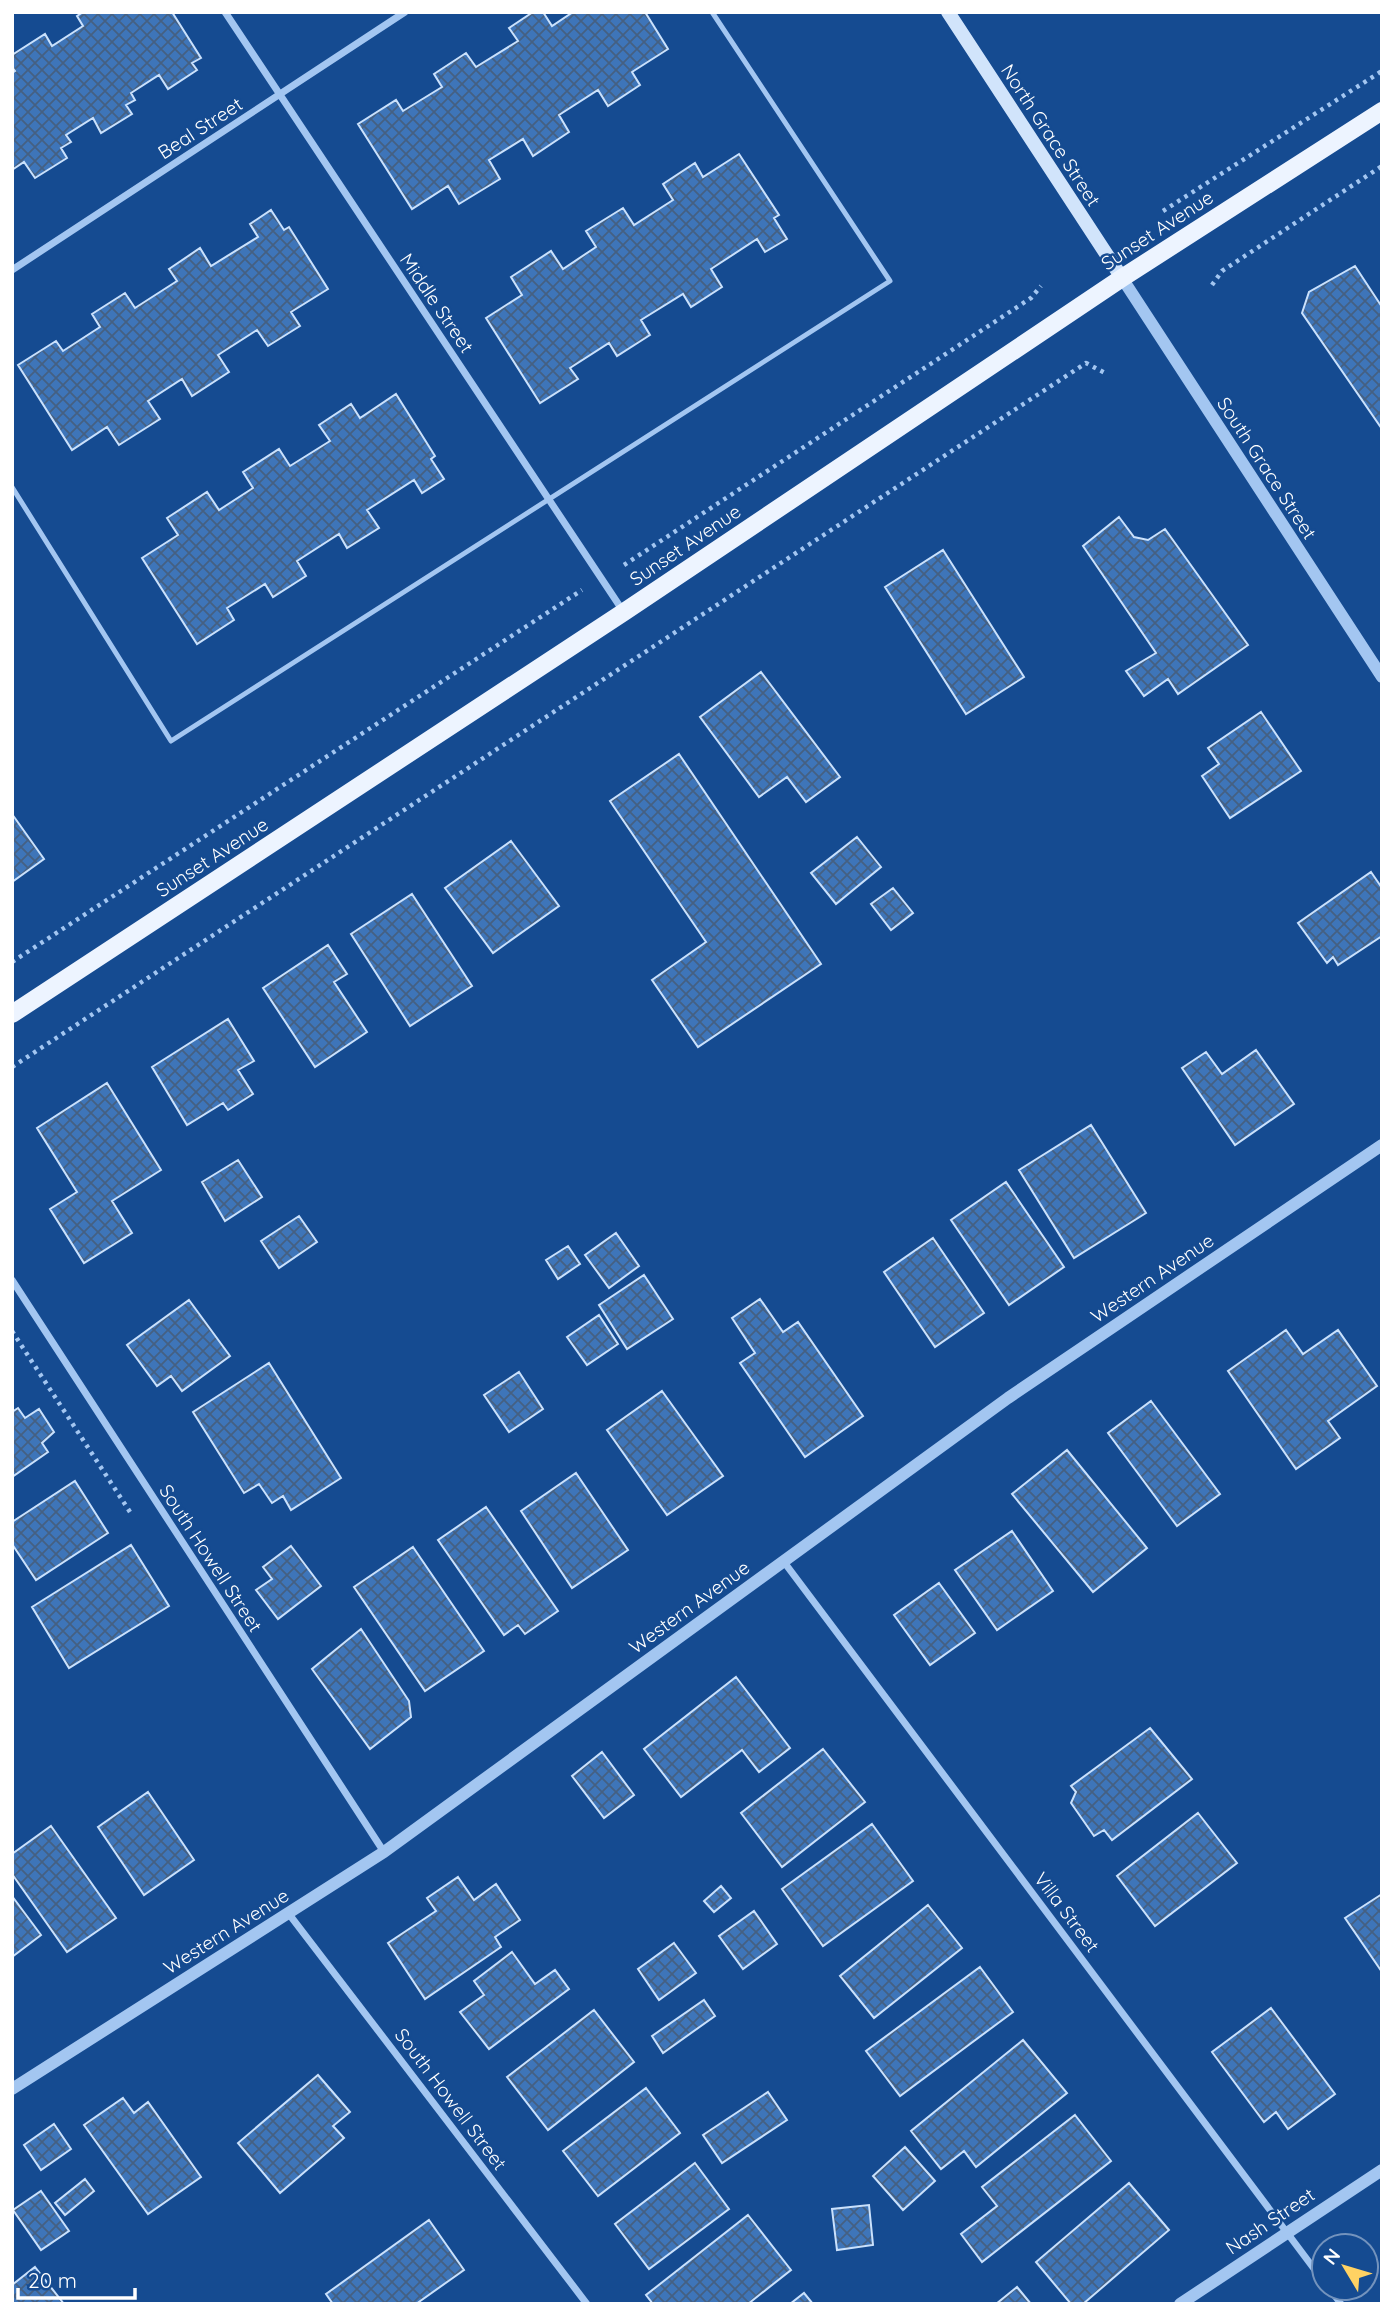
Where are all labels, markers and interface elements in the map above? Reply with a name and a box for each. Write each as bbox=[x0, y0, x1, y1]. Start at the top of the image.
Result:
street label: North Grace Street bbox=[996, 59, 1106, 211]
street label: Beal Street bbox=[153, 92, 247, 164]
street label: Sunset Avenue bbox=[1096, 185, 1218, 275]
street label: Middle Street bbox=[395, 249, 479, 357]
street label: South Grace Street bbox=[1212, 392, 1322, 544]
street label: Sunset Avenue bbox=[625, 499, 745, 591]
street label: Sunset Avenue bbox=[151, 812, 273, 902]
street label: Western Avenue bbox=[1086, 1228, 1218, 1328]
street label: South Howell Street bbox=[154, 1480, 268, 1636]
street label: Western Avenue bbox=[624, 1555, 754, 1659]
street label: Villa Street bbox=[1029, 1867, 1105, 1957]
street label: Western Avenue bbox=[159, 1883, 293, 1979]
street label: South Howell Street bbox=[390, 2023, 512, 2175]
street label: Nash Street bbox=[1221, 2182, 1319, 2260]
north arrow bbox=[1310, 2232, 1380, 2302]
text: N bbox=[1318, 2244, 1345, 2269]
scale bar bbox=[18, 2256, 135, 2300]
text: 20 m bbox=[28, 2267, 77, 2293]

